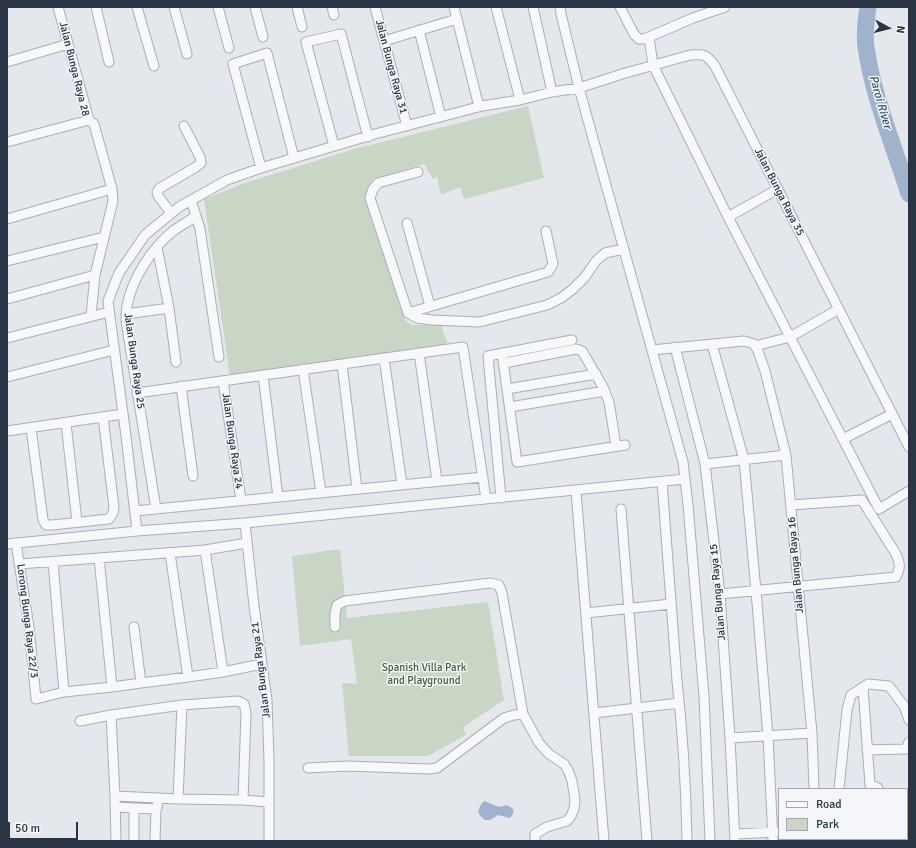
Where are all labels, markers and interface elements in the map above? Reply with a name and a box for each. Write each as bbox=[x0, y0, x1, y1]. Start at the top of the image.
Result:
north arrow bbox=[868, 8, 908, 48]
street label: Jalan Bunga Raya 31 bbox=[372, 19, 410, 115]
street label: Jalan Bunga Raya 28 bbox=[56, 20, 92, 118]
text: N bbox=[893, 25, 907, 34]
water label: Paroi River bbox=[865, 74, 895, 130]
street label: Jalan Bunga Raya 35 bbox=[751, 146, 807, 238]
street label: Jalan Bunga Raya 25 bbox=[121, 312, 147, 410]
street label: Jalan Bunga Raya 24 bbox=[219, 392, 245, 490]
street label: Jalan Bunga Raya 16 bbox=[785, 516, 807, 614]
street label: Jalan Bunga Raya 15 bbox=[707, 543, 729, 641]
street label: Lorong Bunga Raya 22/3 bbox=[13, 563, 41, 679]
street label: Jalan Bunga Raya 21 bbox=[249, 621, 273, 719]
park label: Spanish Villa Park and Playground bbox=[382, 661, 466, 687]
legend bbox=[778, 788, 908, 840]
text: Road bbox=[816, 797, 842, 812]
scale bar bbox=[10, 814, 80, 840]
text: Park bbox=[816, 817, 839, 832]
text: 50 m bbox=[15, 821, 40, 836]

